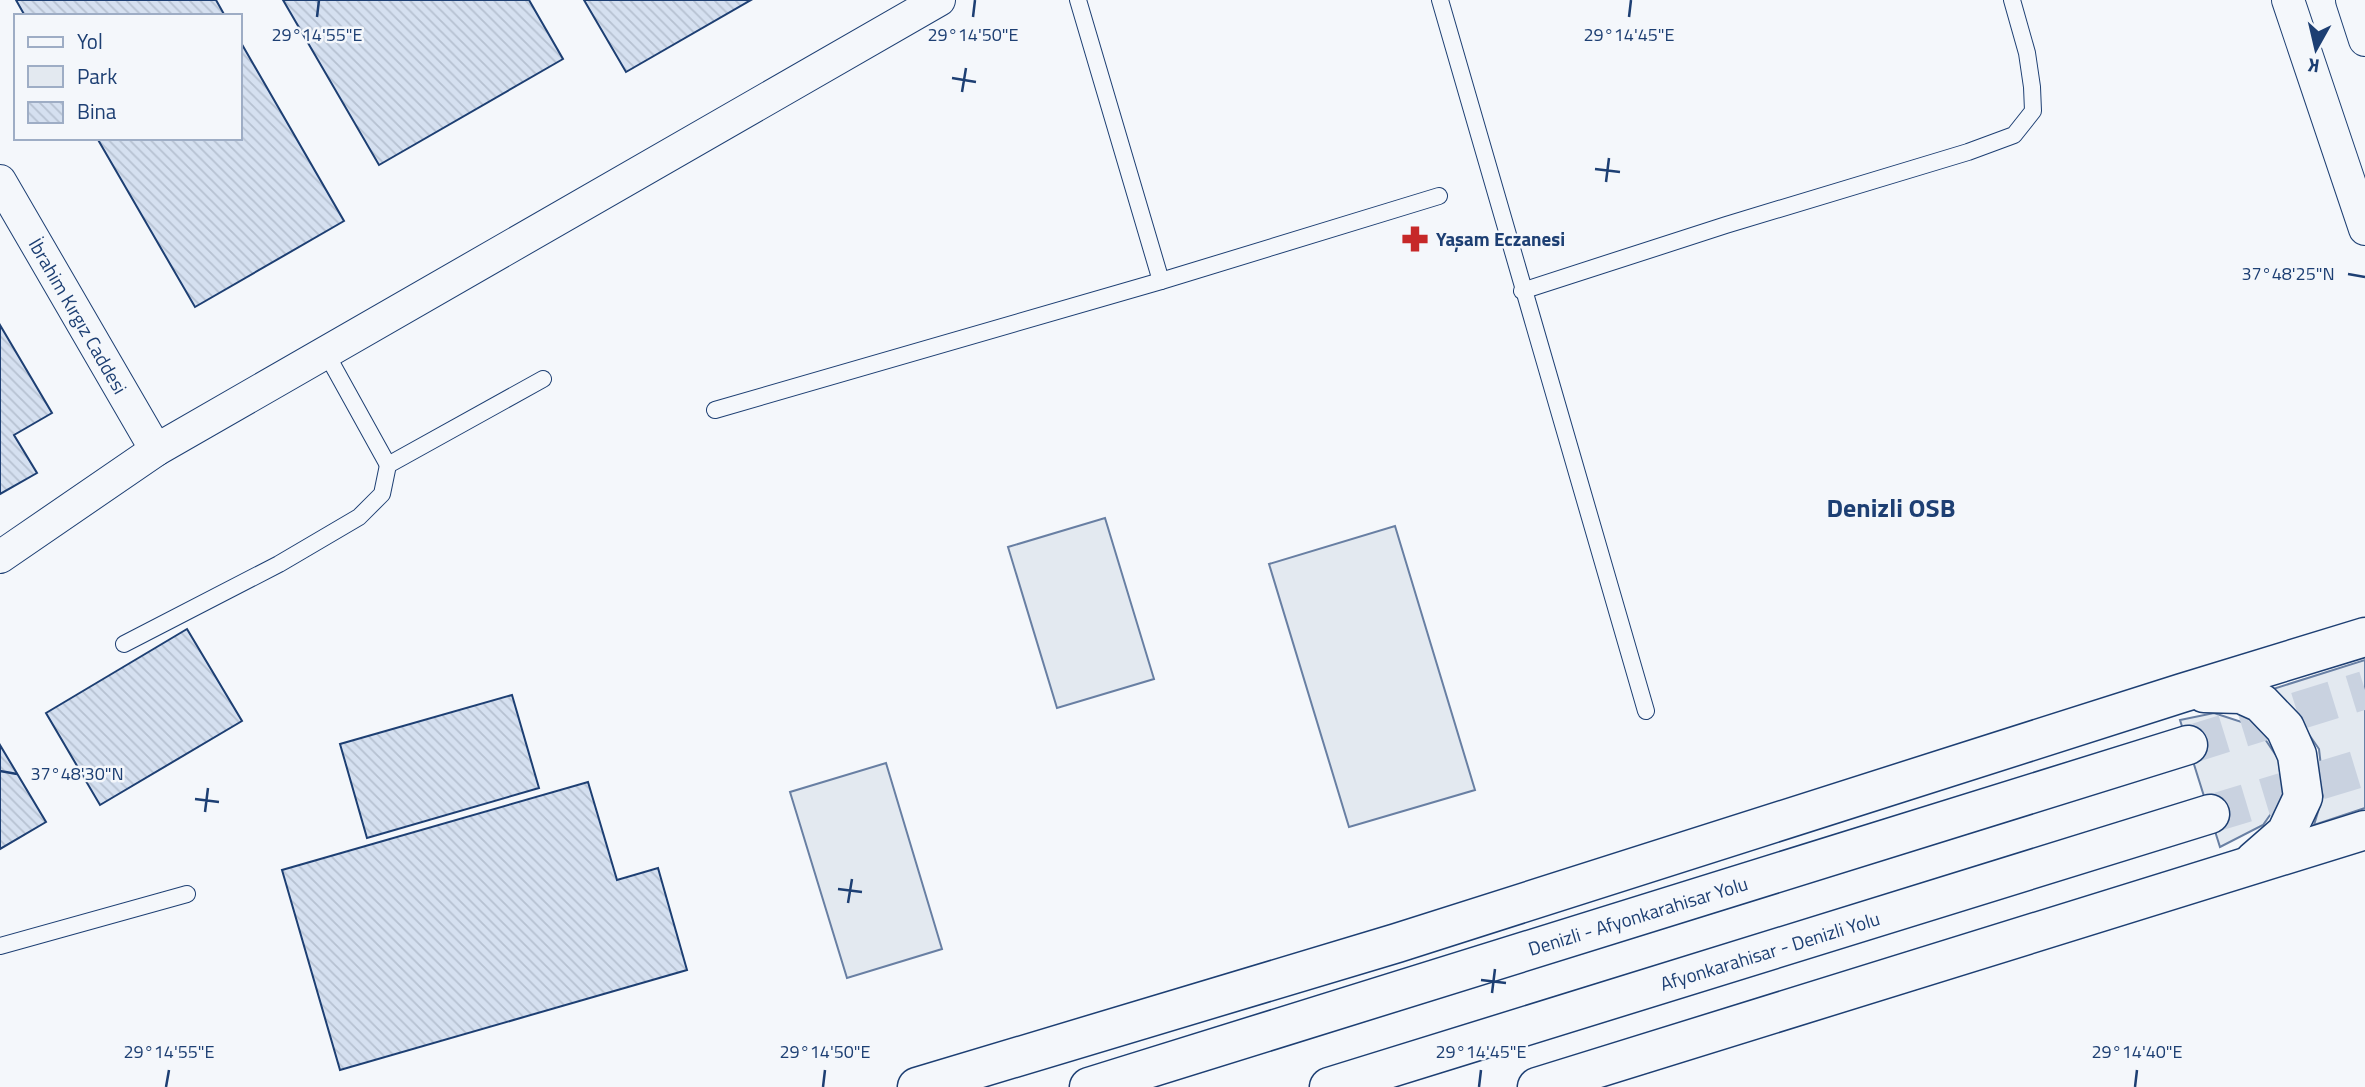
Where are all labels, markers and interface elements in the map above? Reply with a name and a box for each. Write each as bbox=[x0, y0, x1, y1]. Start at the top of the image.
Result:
legend bbox=[14, 14, 242, 140]
north arrow bbox=[2281, 14, 2351, 84]
text: 29°14'55"E bbox=[272, 21, 363, 48]
text: 29°14'50"E bbox=[928, 21, 1019, 48]
text: 29°14'45"E bbox=[1584, 21, 1675, 48]
text: Yol bbox=[77, 25, 103, 57]
text: K bbox=[2306, 51, 2321, 81]
text: Park bbox=[77, 60, 117, 92]
text: Bina bbox=[77, 95, 117, 127]
pharmacy icon: Yaşam Eczanesi bbox=[1400, 224, 1430, 254]
place label: Yaşam Eczanesi bbox=[1436, 224, 1565, 253]
street label: İbrahim Kırgız Caddesi bbox=[22, 232, 135, 399]
text: 37°48'25"N bbox=[2241, 260, 2335, 287]
district label: Denizli OSB bbox=[1826, 488, 1956, 527]
text: 37°48'30"N bbox=[30, 760, 124, 787]
street label: Denizli - Afyonkarahisar Yolu bbox=[1524, 868, 1751, 963]
street label: Afyonkarahisar - Denizli Yolu bbox=[1656, 903, 1883, 998]
text: 29°14'55"E bbox=[124, 1038, 215, 1065]
text: 29°14'50"E bbox=[780, 1038, 871, 1065]
text: 29°14'45"E bbox=[1436, 1038, 1527, 1065]
text: 29°14'40"E bbox=[2092, 1038, 2183, 1065]

